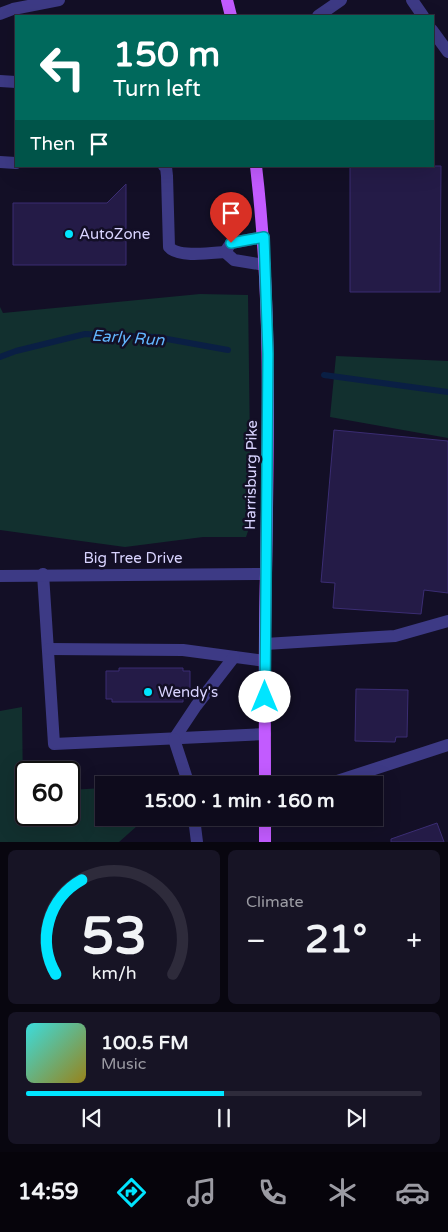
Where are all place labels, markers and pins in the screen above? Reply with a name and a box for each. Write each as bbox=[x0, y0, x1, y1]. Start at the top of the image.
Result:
pin bbox=[210, 192, 252, 243]
place label: AutoZone bbox=[79, 225, 150, 243]
marker: AutoZone bbox=[63, 228, 75, 240]
place label: Wendy's bbox=[158, 683, 218, 701]
marker: Wendy's bbox=[142, 686, 154, 698]

